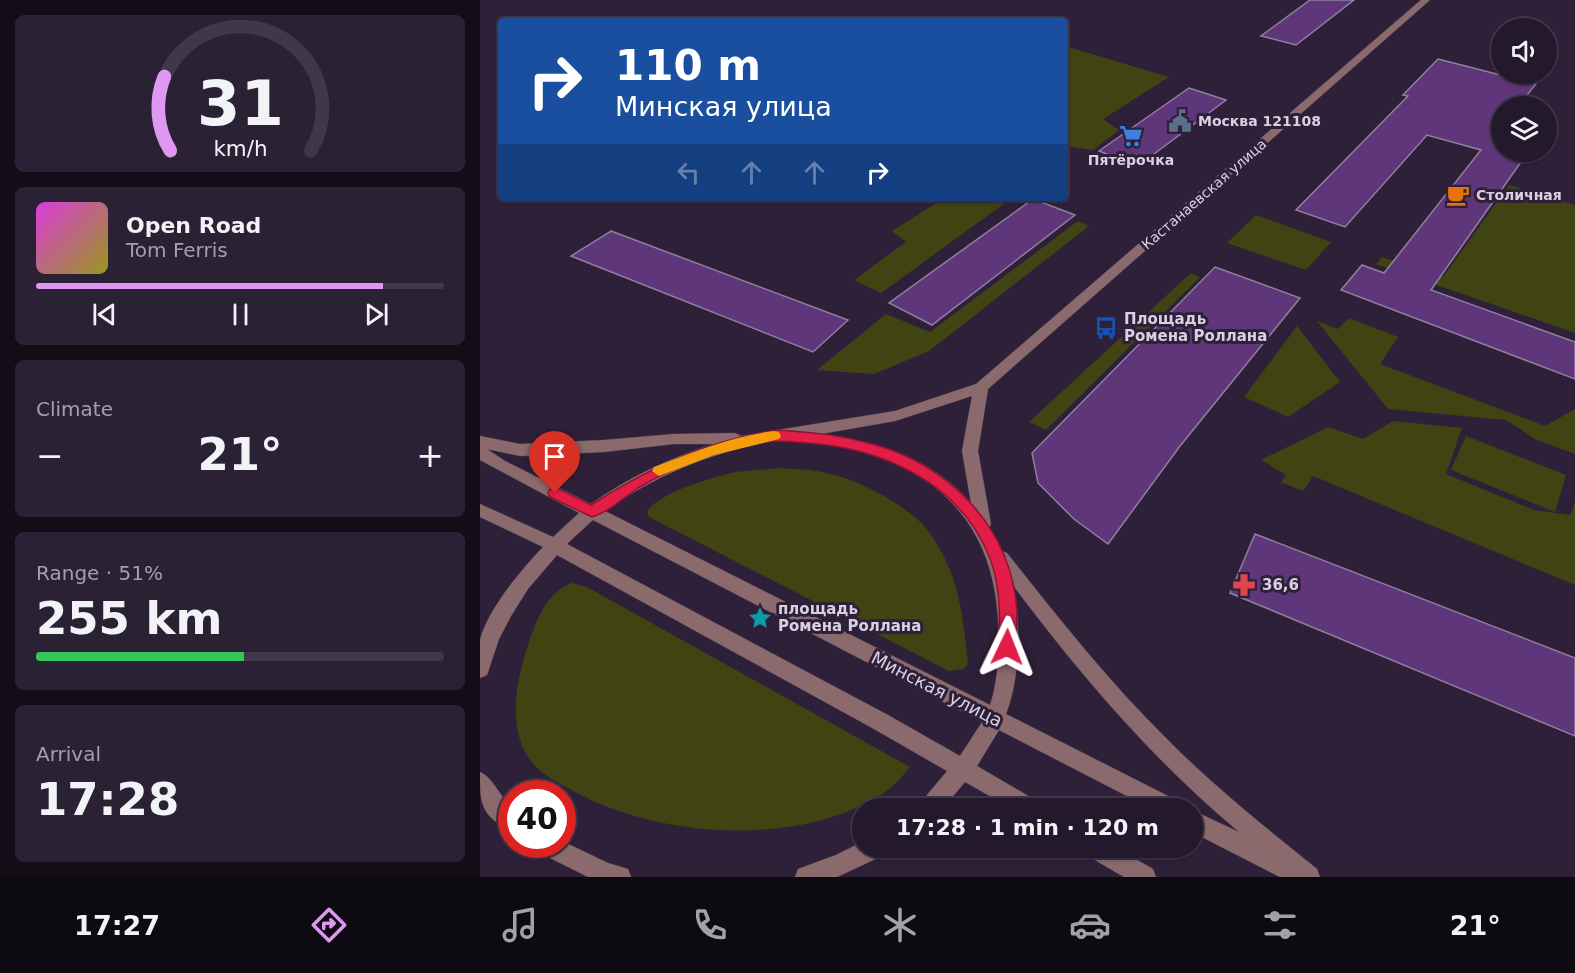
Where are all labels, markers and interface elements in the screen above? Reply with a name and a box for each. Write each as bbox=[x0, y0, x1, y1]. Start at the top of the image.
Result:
map controls bbox=[1491, 18, 1557, 162]
button: sound bbox=[1491, 18, 1557, 84]
text: 110 m bbox=[615, 41, 761, 90]
icon: right bbox=[516, 42, 594, 120]
text: 31 bbox=[197, 67, 283, 140]
text: Минская улица bbox=[615, 91, 832, 122]
button: layers bbox=[1491, 96, 1557, 162]
public building icon: Москва 121108 bbox=[1167, 108, 1193, 134]
place label: Москва 121108 bbox=[1198, 113, 1321, 129]
supermarket icon: Пятёрочка bbox=[1118, 123, 1144, 149]
text: km/h bbox=[213, 136, 267, 161]
street label: Кастанаевская улица bbox=[1139, 136, 1269, 252]
place label: Пятёрочка bbox=[1088, 152, 1174, 168]
icon: left bbox=[672, 156, 705, 189]
icon: ahead bbox=[735, 156, 768, 189]
icon: ahead bbox=[798, 156, 831, 189]
icon: right bbox=[861, 156, 894, 189]
cafe icon: Столичная bbox=[1445, 182, 1471, 208]
place label: Столичная bbox=[1476, 187, 1562, 203]
text: Open Road bbox=[126, 213, 261, 238]
text: Tom Ferris bbox=[126, 238, 228, 262]
icon: previous bbox=[88, 298, 121, 331]
icon: pause bbox=[224, 298, 257, 331]
icon: next bbox=[360, 298, 393, 331]
place label: Площадь Ромена Роллана bbox=[1124, 310, 1267, 345]
bus stop icon: Площадь Ромена Роллана bbox=[1093, 315, 1119, 341]
text: Climate bbox=[36, 397, 113, 421]
text: 21° bbox=[197, 428, 283, 481]
pin bbox=[529, 431, 580, 493]
text: − bbox=[36, 436, 64, 475]
text: + bbox=[416, 436, 444, 475]
icon: arrive bbox=[538, 440, 571, 473]
text: Range · 51% bbox=[36, 561, 163, 585]
pharmacy icon: 36,6 bbox=[1231, 572, 1257, 598]
place label: 36,6 bbox=[1262, 576, 1299, 594]
text: 255 km bbox=[36, 592, 222, 645]
place label: площадь Ромена Роллана bbox=[778, 600, 921, 635]
place icon: площадь Ромена Роллана bbox=[747, 605, 773, 631]
position arrow bbox=[975, 615, 1039, 679]
street label: Минская улица bbox=[868, 647, 1006, 731]
text: Arrival bbox=[36, 742, 101, 766]
text: 17:28 bbox=[36, 773, 179, 826]
speed limit sign: 40 bbox=[498, 780, 576, 858]
text: 17:28 · 1 min · 120 m bbox=[896, 815, 1159, 840]
icon: directions bbox=[308, 904, 350, 946]
icon: music bbox=[499, 904, 541, 946]
icon: phone bbox=[689, 904, 731, 946]
icon: climate bbox=[879, 904, 921, 946]
icon: car bbox=[1069, 904, 1111, 946]
icon: filters bbox=[1259, 904, 1301, 946]
text: 17:27 bbox=[74, 910, 160, 941]
text: 21° bbox=[1450, 910, 1501, 941]

